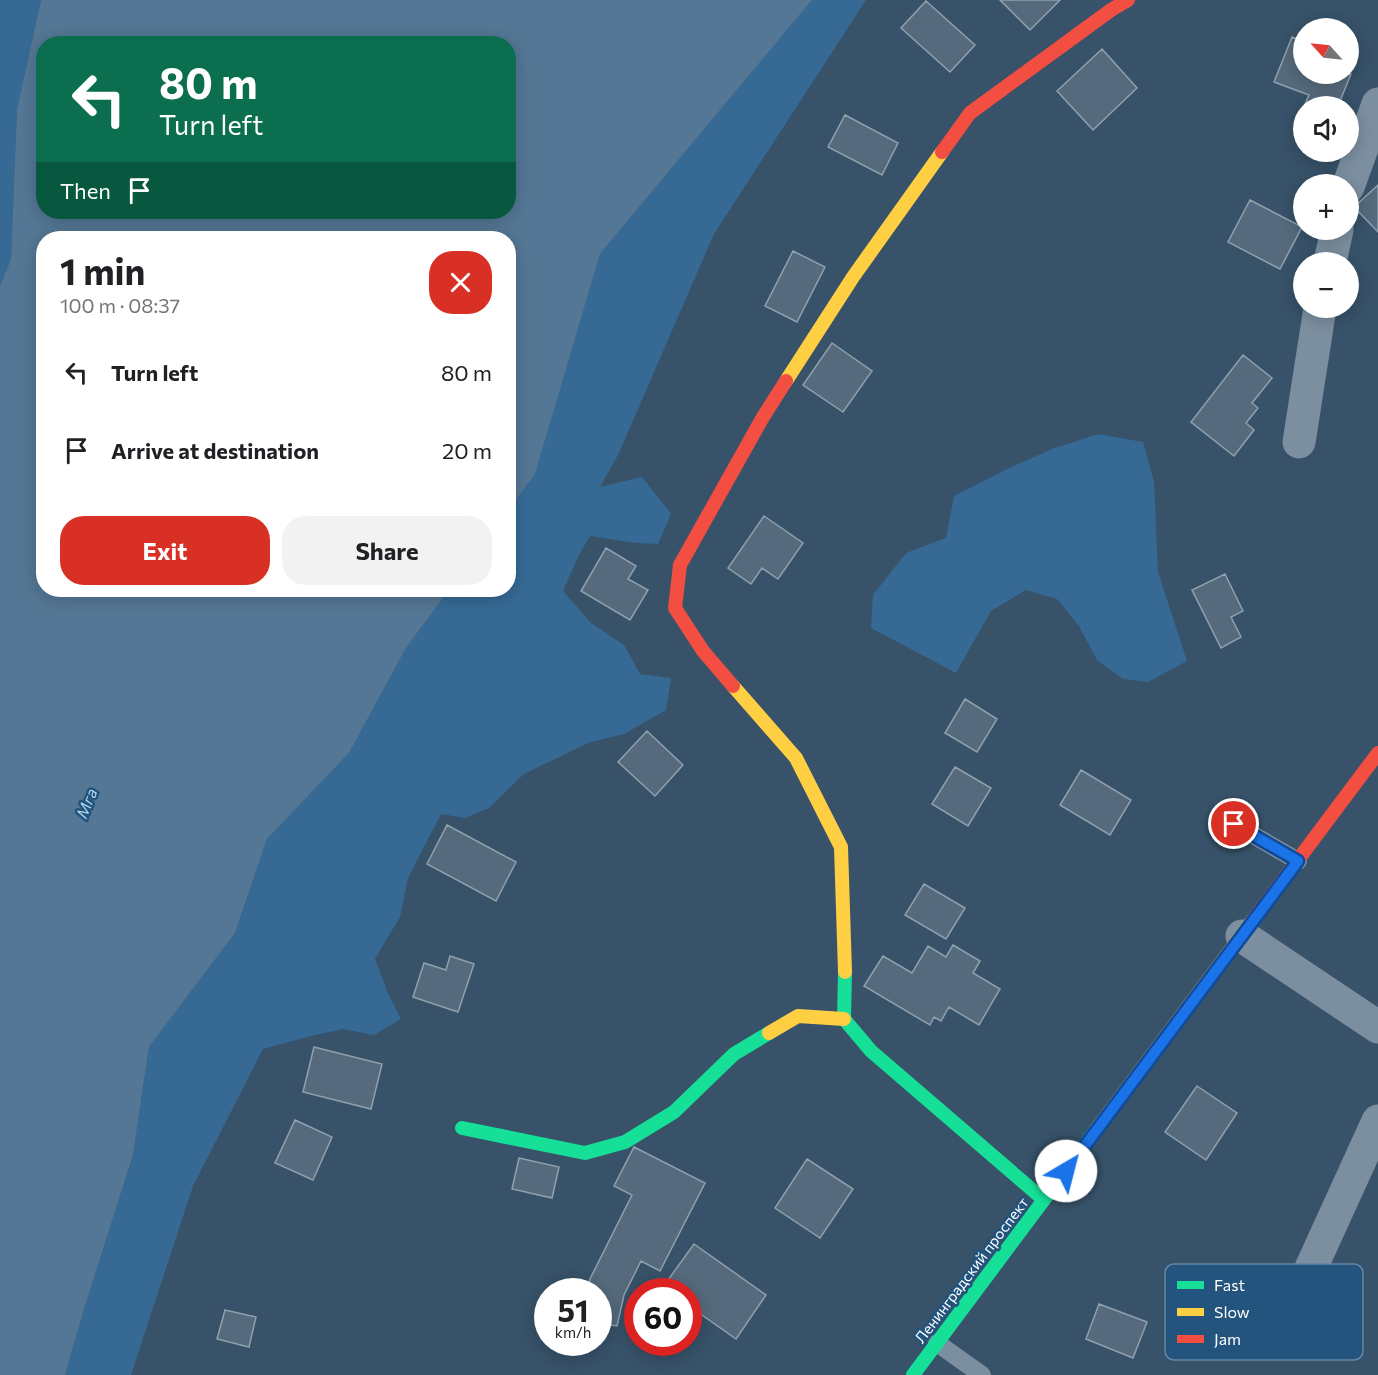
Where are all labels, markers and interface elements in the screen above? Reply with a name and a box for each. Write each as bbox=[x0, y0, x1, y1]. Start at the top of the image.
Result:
north arrow bbox=[1293, 18, 1359, 84]
map controls bbox=[1293, 18, 1359, 318]
text: 80 m bbox=[159, 56, 258, 108]
icon: left bbox=[60, 60, 138, 138]
button: sound bbox=[1293, 96, 1359, 162]
text: Turn left bbox=[159, 108, 263, 141]
icon: arrive bbox=[123, 174, 156, 207]
button: + bbox=[1293, 174, 1359, 240]
text: Then bbox=[60, 177, 111, 204]
text: 1 min bbox=[60, 248, 145, 292]
button: close bbox=[429, 251, 492, 314]
button: − bbox=[1293, 252, 1359, 318]
text: 100 m · 08:37 bbox=[60, 293, 180, 317]
icon: left bbox=[60, 356, 93, 389]
text: Turn left bbox=[111, 359, 198, 386]
text: 80 m bbox=[441, 359, 492, 386]
icon: arrive bbox=[60, 434, 93, 467]
text: Arrive at destination bbox=[111, 437, 319, 464]
text: 20 m bbox=[442, 437, 492, 464]
button: Exit bbox=[60, 516, 270, 585]
button: Share bbox=[282, 516, 492, 585]
water label: Мга bbox=[71, 785, 101, 821]
pin bbox=[1208, 798, 1259, 849]
icon: arrive bbox=[1217, 807, 1250, 840]
position arrow bbox=[1034, 1139, 1098, 1203]
street label: Ленинградский проспект bbox=[910, 1194, 1032, 1346]
legend bbox=[1165, 1264, 1363, 1360]
text: Fast bbox=[1214, 1275, 1245, 1294]
speed limit sign: 60 bbox=[624, 1278, 702, 1356]
text: 51 bbox=[557, 1291, 589, 1328]
text: Slow bbox=[1214, 1302, 1250, 1321]
text: km/h bbox=[555, 1323, 591, 1341]
text: Jam bbox=[1214, 1329, 1241, 1348]

